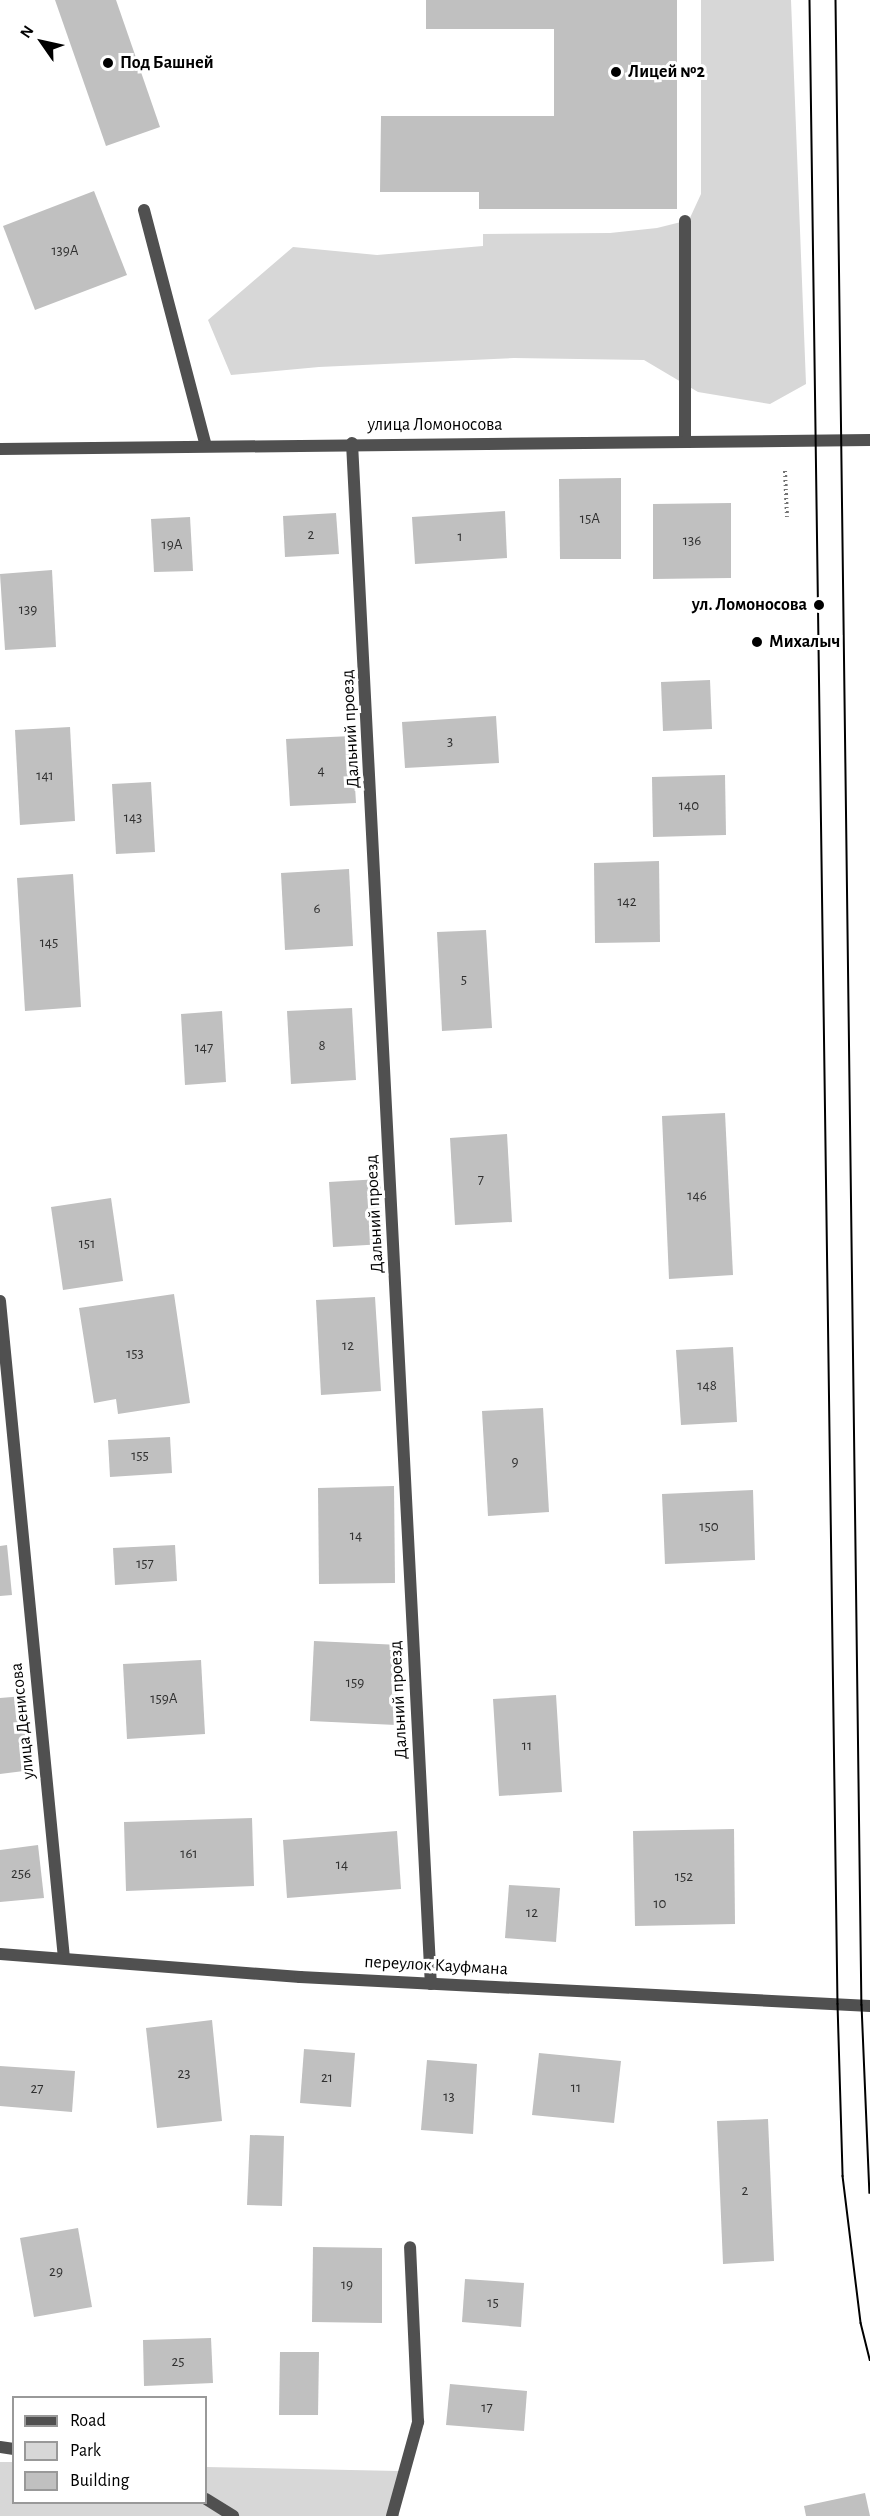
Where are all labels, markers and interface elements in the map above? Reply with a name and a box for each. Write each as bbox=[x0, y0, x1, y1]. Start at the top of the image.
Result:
north arrow bbox=[12, 12, 72, 72]
text: N bbox=[17, 23, 37, 41]
place label: Под Башней bbox=[120, 52, 214, 74]
marker: Под Башней bbox=[101, 56, 115, 70]
place label: Лицей №2 bbox=[628, 61, 705, 83]
marker: Лицей №2 bbox=[609, 65, 623, 79]
house number: 139А bbox=[51, 242, 79, 260]
street label: улица Ломоносова bbox=[367, 414, 503, 436]
house number: 15А bbox=[580, 510, 600, 528]
house number: 2 bbox=[308, 526, 314, 544]
house number: 1 bbox=[457, 528, 463, 546]
house number: 136 bbox=[683, 532, 701, 550]
house number: 19А bbox=[161, 536, 183, 554]
place label: ул. Ломоносова bbox=[692, 594, 807, 616]
marker: ул. Ломоносова bbox=[812, 598, 826, 612]
house number: 139 bbox=[19, 601, 37, 619]
place label: Михалыч bbox=[769, 631, 840, 653]
marker: Михалыч bbox=[750, 635, 764, 649]
street label: Дальний проезд bbox=[337, 669, 365, 789]
house number: 3 bbox=[447, 733, 453, 751]
house number: 4 bbox=[317, 762, 325, 780]
house number: 141 bbox=[36, 767, 54, 785]
house number: 140 bbox=[679, 797, 699, 815]
house number: 143 bbox=[124, 809, 142, 827]
house number: 142 bbox=[617, 893, 637, 911]
house number: 6 bbox=[313, 900, 321, 918]
house number: 145 bbox=[40, 934, 58, 952]
house number: 5 bbox=[461, 971, 467, 989]
house number: 8 bbox=[318, 1037, 326, 1055]
house number: 147 bbox=[195, 1039, 213, 1057]
street label: Дальний проезд bbox=[361, 1154, 389, 1274]
house number: 7 bbox=[478, 1171, 484, 1189]
house number: 146 bbox=[687, 1187, 707, 1205]
house number: 151 bbox=[79, 1235, 95, 1253]
house number: 12 bbox=[342, 1337, 354, 1355]
house number: 153 bbox=[126, 1345, 144, 1363]
house number: 148 bbox=[697, 1377, 717, 1395]
house number: 155 bbox=[131, 1447, 149, 1465]
house number: 9 bbox=[511, 1453, 519, 1471]
house number: 150 bbox=[699, 1518, 719, 1536]
house number: 14 bbox=[350, 1527, 362, 1545]
house number: 157 bbox=[136, 1555, 154, 1573]
street label: Дальний проезд bbox=[385, 1640, 413, 1760]
street label: улица Денисова bbox=[6, 1662, 40, 1780]
house number: 159 bbox=[346, 1674, 364, 1692]
house number: 159А bbox=[150, 1690, 178, 1708]
house number: 11 bbox=[522, 1737, 532, 1755]
house number: 161 bbox=[180, 1845, 198, 1863]
house number: 14 bbox=[336, 1856, 348, 1874]
house number: 256 bbox=[11, 1865, 31, 1883]
house number: 152 bbox=[675, 1868, 693, 1886]
house number: 10 bbox=[653, 1895, 667, 1913]
house number: 12 bbox=[526, 1904, 538, 1922]
street label: переулок Кауфмана bbox=[364, 1951, 508, 1981]
house number: 23 bbox=[177, 2065, 191, 2083]
house number: 21 bbox=[321, 2069, 333, 2087]
house number: 11 bbox=[571, 2079, 581, 2097]
house number: 27 bbox=[30, 2080, 44, 2098]
house number: 13 bbox=[443, 2088, 455, 2106]
house number: 2 bbox=[742, 2182, 748, 2200]
house number: 29 bbox=[49, 2263, 63, 2281]
house number: 19 bbox=[341, 2276, 353, 2294]
house number: 15 bbox=[487, 2294, 499, 2312]
house number: 25 bbox=[171, 2353, 185, 2371]
legend bbox=[12, 2396, 207, 2504]
house number: 17 bbox=[481, 2399, 493, 2417]
text: Road bbox=[70, 2412, 106, 2430]
text: Park bbox=[70, 2442, 101, 2460]
text: Building bbox=[70, 2472, 129, 2490]

